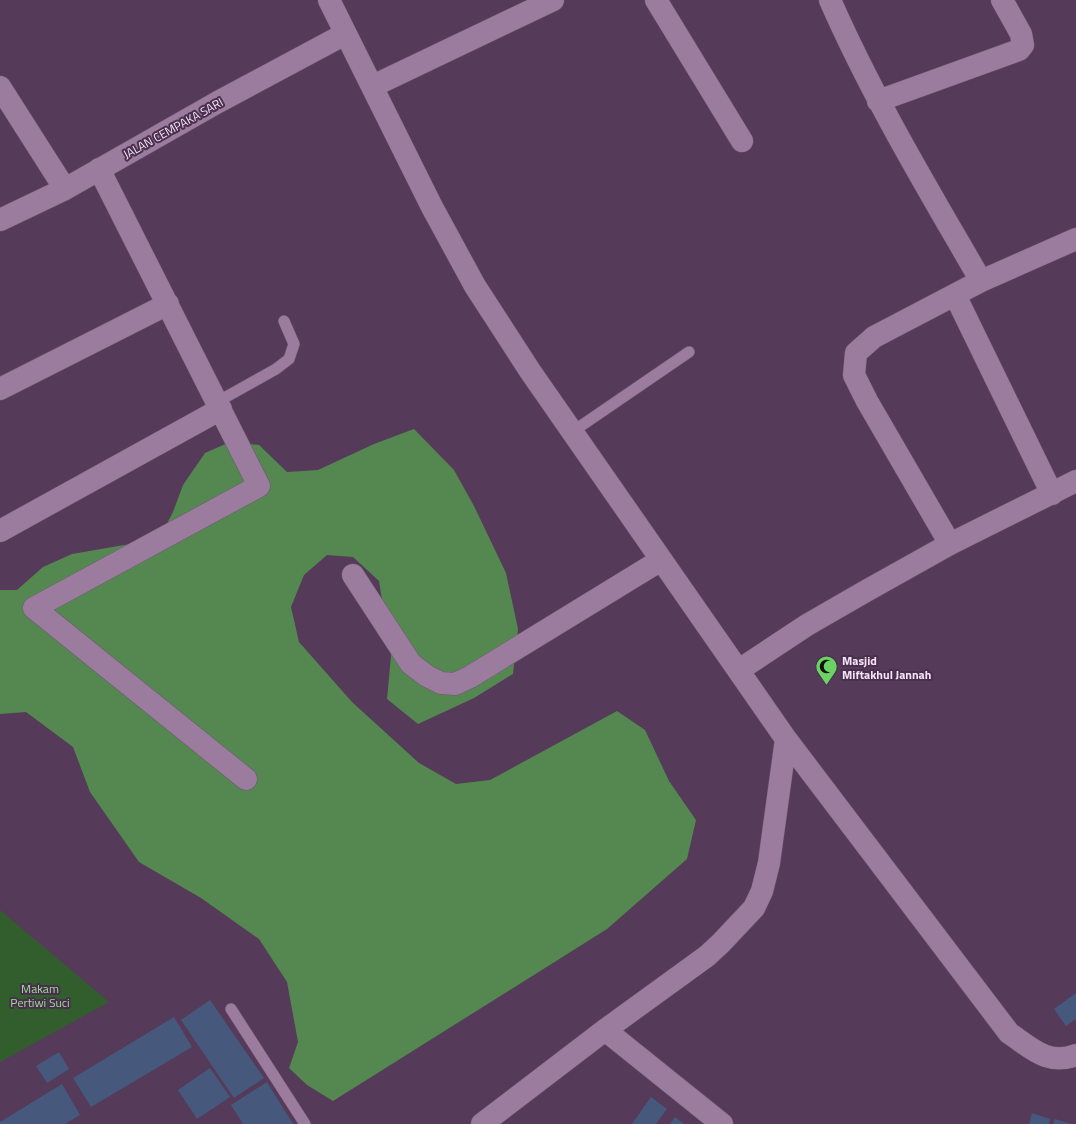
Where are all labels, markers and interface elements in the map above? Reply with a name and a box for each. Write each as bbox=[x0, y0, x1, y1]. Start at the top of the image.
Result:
street label: JALAN CEMPAKA SARI bbox=[119, 93, 227, 163]
place label: Masjid Miftakhul Jannah bbox=[842, 651, 931, 684]
mosque icon: Masjid Miftakhul Jannah bbox=[814, 654, 840, 687]
park label: Makam Pertiwi Suci bbox=[10, 979, 70, 1012]

